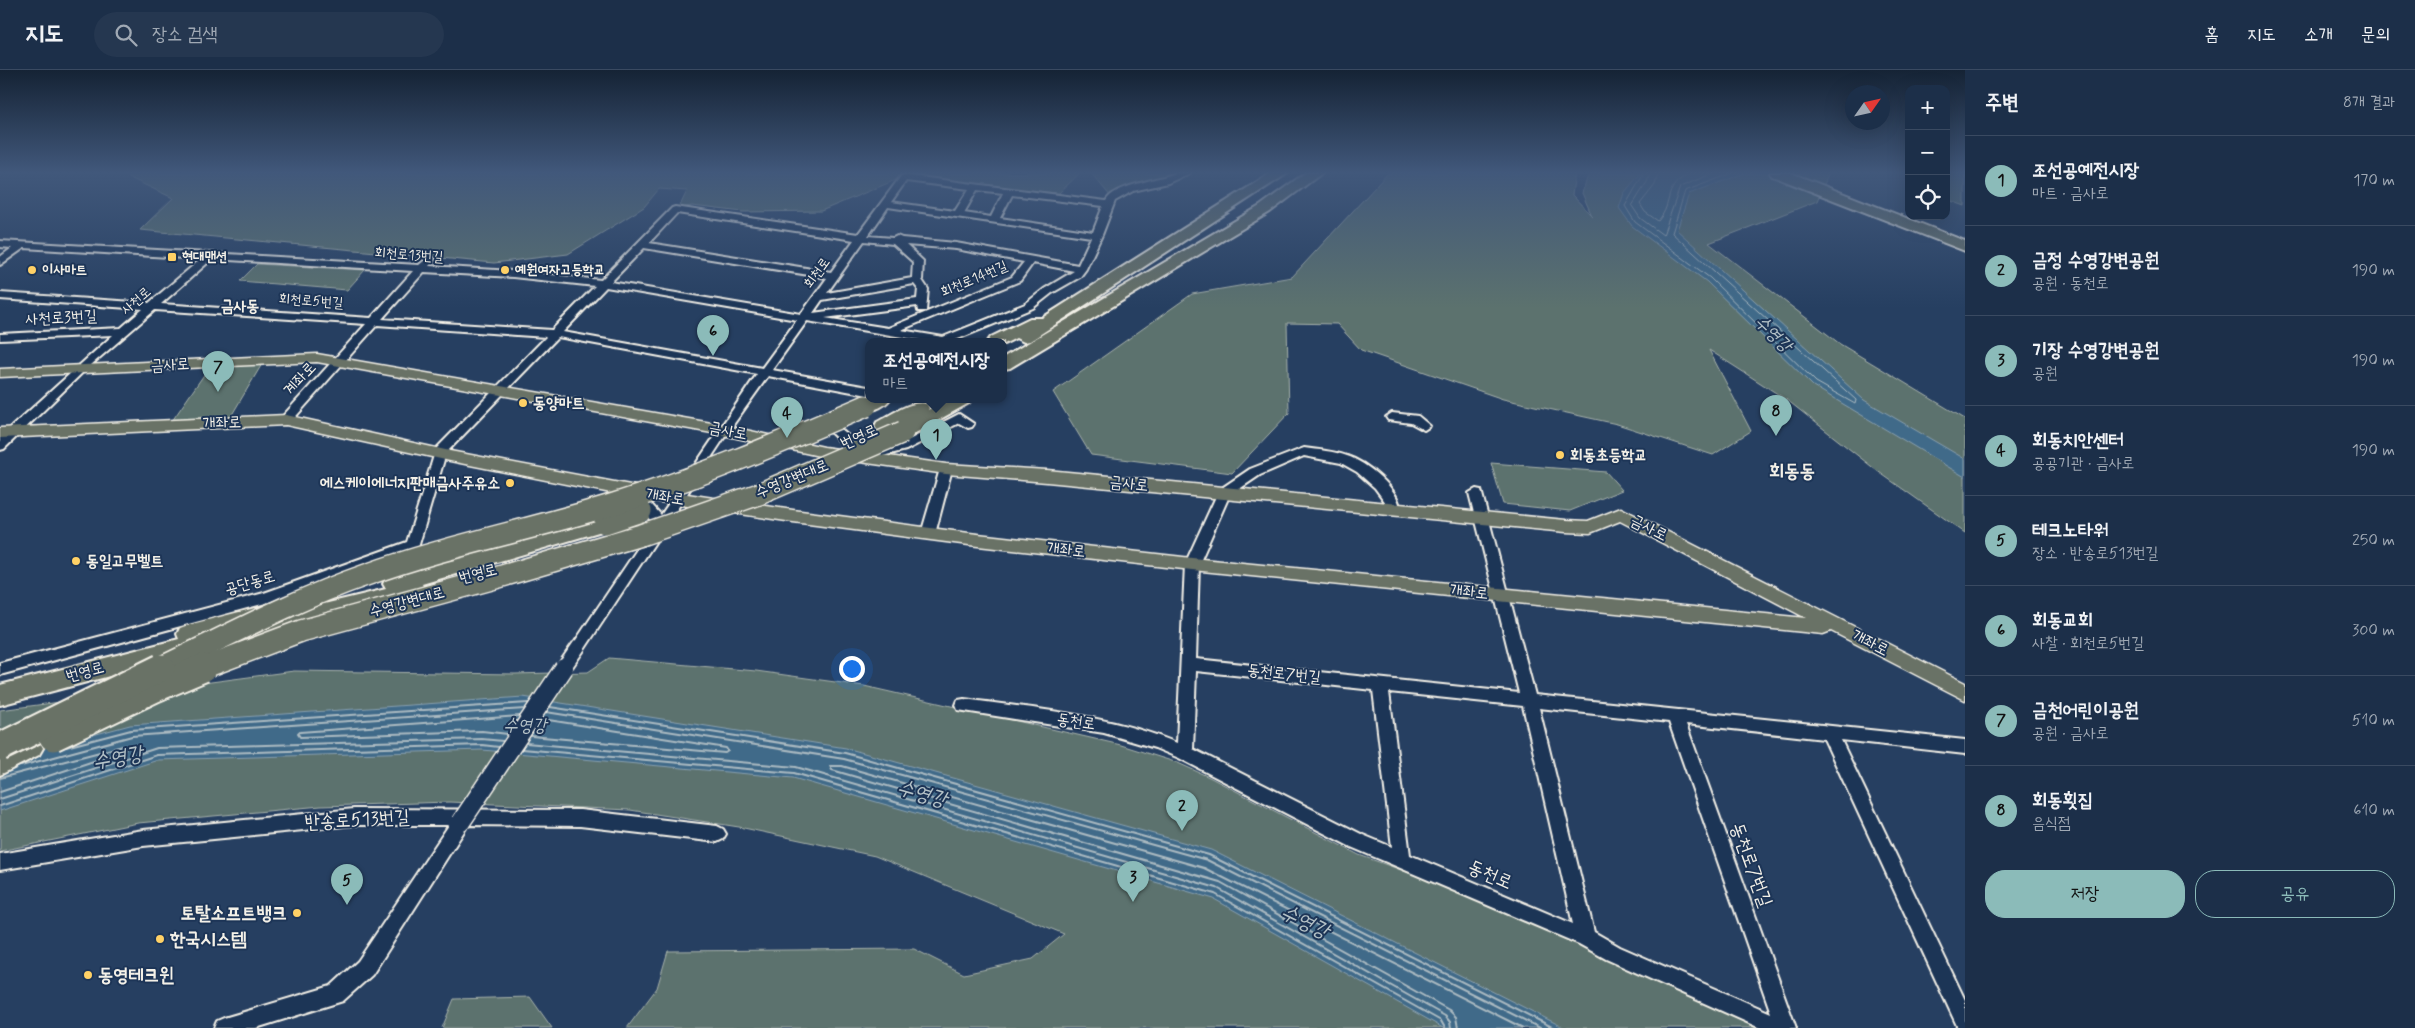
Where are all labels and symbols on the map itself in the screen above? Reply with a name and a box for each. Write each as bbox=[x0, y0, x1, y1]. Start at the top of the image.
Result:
north arrow bbox=[1845, 85, 1890, 130]
street label: 회천로13번길 bbox=[374, 244, 445, 266]
place label: 현대맨션 bbox=[182, 248, 227, 266]
marker: 현대맨션 bbox=[166, 251, 178, 263]
street label: 회천로 bbox=[800, 254, 834, 292]
street label: 회천로14번길 bbox=[938, 257, 1011, 301]
place label: 이사마트 bbox=[42, 261, 87, 279]
place label: 예원여자고등학교 bbox=[515, 261, 605, 279]
marker: 이사마트 bbox=[26, 264, 38, 276]
marker: 예원여자고등학교 bbox=[499, 264, 511, 276]
street label: 사천로 bbox=[117, 283, 155, 319]
street label: 회천로5번길 bbox=[278, 290, 345, 312]
district label: 금사동 bbox=[221, 296, 259, 317]
street label: 사천로3번길 bbox=[25, 306, 97, 330]
water label: 수영강 bbox=[1749, 310, 1799, 359]
pin: 6 bbox=[697, 315, 729, 356]
pin: 7 bbox=[202, 351, 234, 392]
street label: 금사로 bbox=[150, 354, 190, 376]
street label: 계좌로 bbox=[279, 358, 321, 400]
place label: 동양마트 bbox=[533, 393, 585, 414]
pin: 8 bbox=[1760, 395, 1792, 436]
marker: 동양마트 bbox=[517, 397, 529, 409]
pin: 4 bbox=[771, 397, 803, 438]
street label: 개좌로 bbox=[202, 412, 242, 434]
street label: 금사로 bbox=[707, 417, 749, 445]
pin: 1 bbox=[920, 419, 952, 460]
street label: 번영로 bbox=[837, 420, 881, 454]
place label: 회동초등학교 bbox=[1570, 445, 1647, 466]
marker: 회동초등학교 bbox=[1554, 449, 1566, 461]
street label: 수영강변대로 bbox=[752, 455, 832, 503]
district label: 회동동 bbox=[1769, 459, 1815, 484]
street label: 금사로 bbox=[1109, 472, 1149, 496]
place label: 에스케이에너지판매금사주유소 bbox=[320, 473, 500, 494]
marker: 에스케이에너지판매금사주유소 bbox=[504, 477, 516, 489]
street label: 개좌로 bbox=[644, 484, 686, 510]
street label: 금사로 bbox=[1627, 510, 1671, 546]
street label: 개좌로 bbox=[1046, 538, 1086, 562]
place label: 동일고무벨트 bbox=[86, 551, 163, 572]
marker: 동일고무벨트 bbox=[70, 555, 82, 567]
street label: 번영로 bbox=[457, 559, 499, 589]
street label: 공단동로 bbox=[222, 566, 278, 600]
street label: 개좌로 bbox=[1449, 580, 1489, 604]
street label: 수영강변대로 bbox=[367, 582, 447, 622]
street label: 개좌로 bbox=[1848, 625, 1892, 661]
your location bbox=[839, 656, 865, 682]
street label: 번영로 bbox=[64, 657, 106, 687]
street label: 동천로7번길 bbox=[1246, 660, 1322, 688]
street label: 동천로 bbox=[1055, 709, 1097, 735]
water label: 수영강 bbox=[503, 714, 549, 738]
water label: 수영강 bbox=[91, 739, 147, 776]
water label: 수영강 bbox=[894, 774, 952, 815]
pin: 2 bbox=[1166, 790, 1198, 831]
street label: 반송로513번길 bbox=[304, 805, 410, 835]
street label: 동천로7번길 bbox=[1724, 819, 1778, 911]
street label: 동천로 bbox=[1464, 855, 1516, 895]
pin: 3 bbox=[1117, 861, 1149, 902]
pin: 5 bbox=[331, 864, 363, 905]
water label: 수영강 bbox=[1276, 898, 1336, 947]
place label: 토탈소프트뱅크 bbox=[180, 901, 287, 926]
marker: 토탈소프트뱅크 bbox=[291, 907, 303, 919]
place label: 한국시스템 bbox=[169, 927, 246, 952]
marker: 한국시스템 bbox=[154, 933, 166, 945]
place label: 동영테크윈 bbox=[98, 963, 174, 988]
marker: 동영테크윈 bbox=[82, 969, 94, 981]

